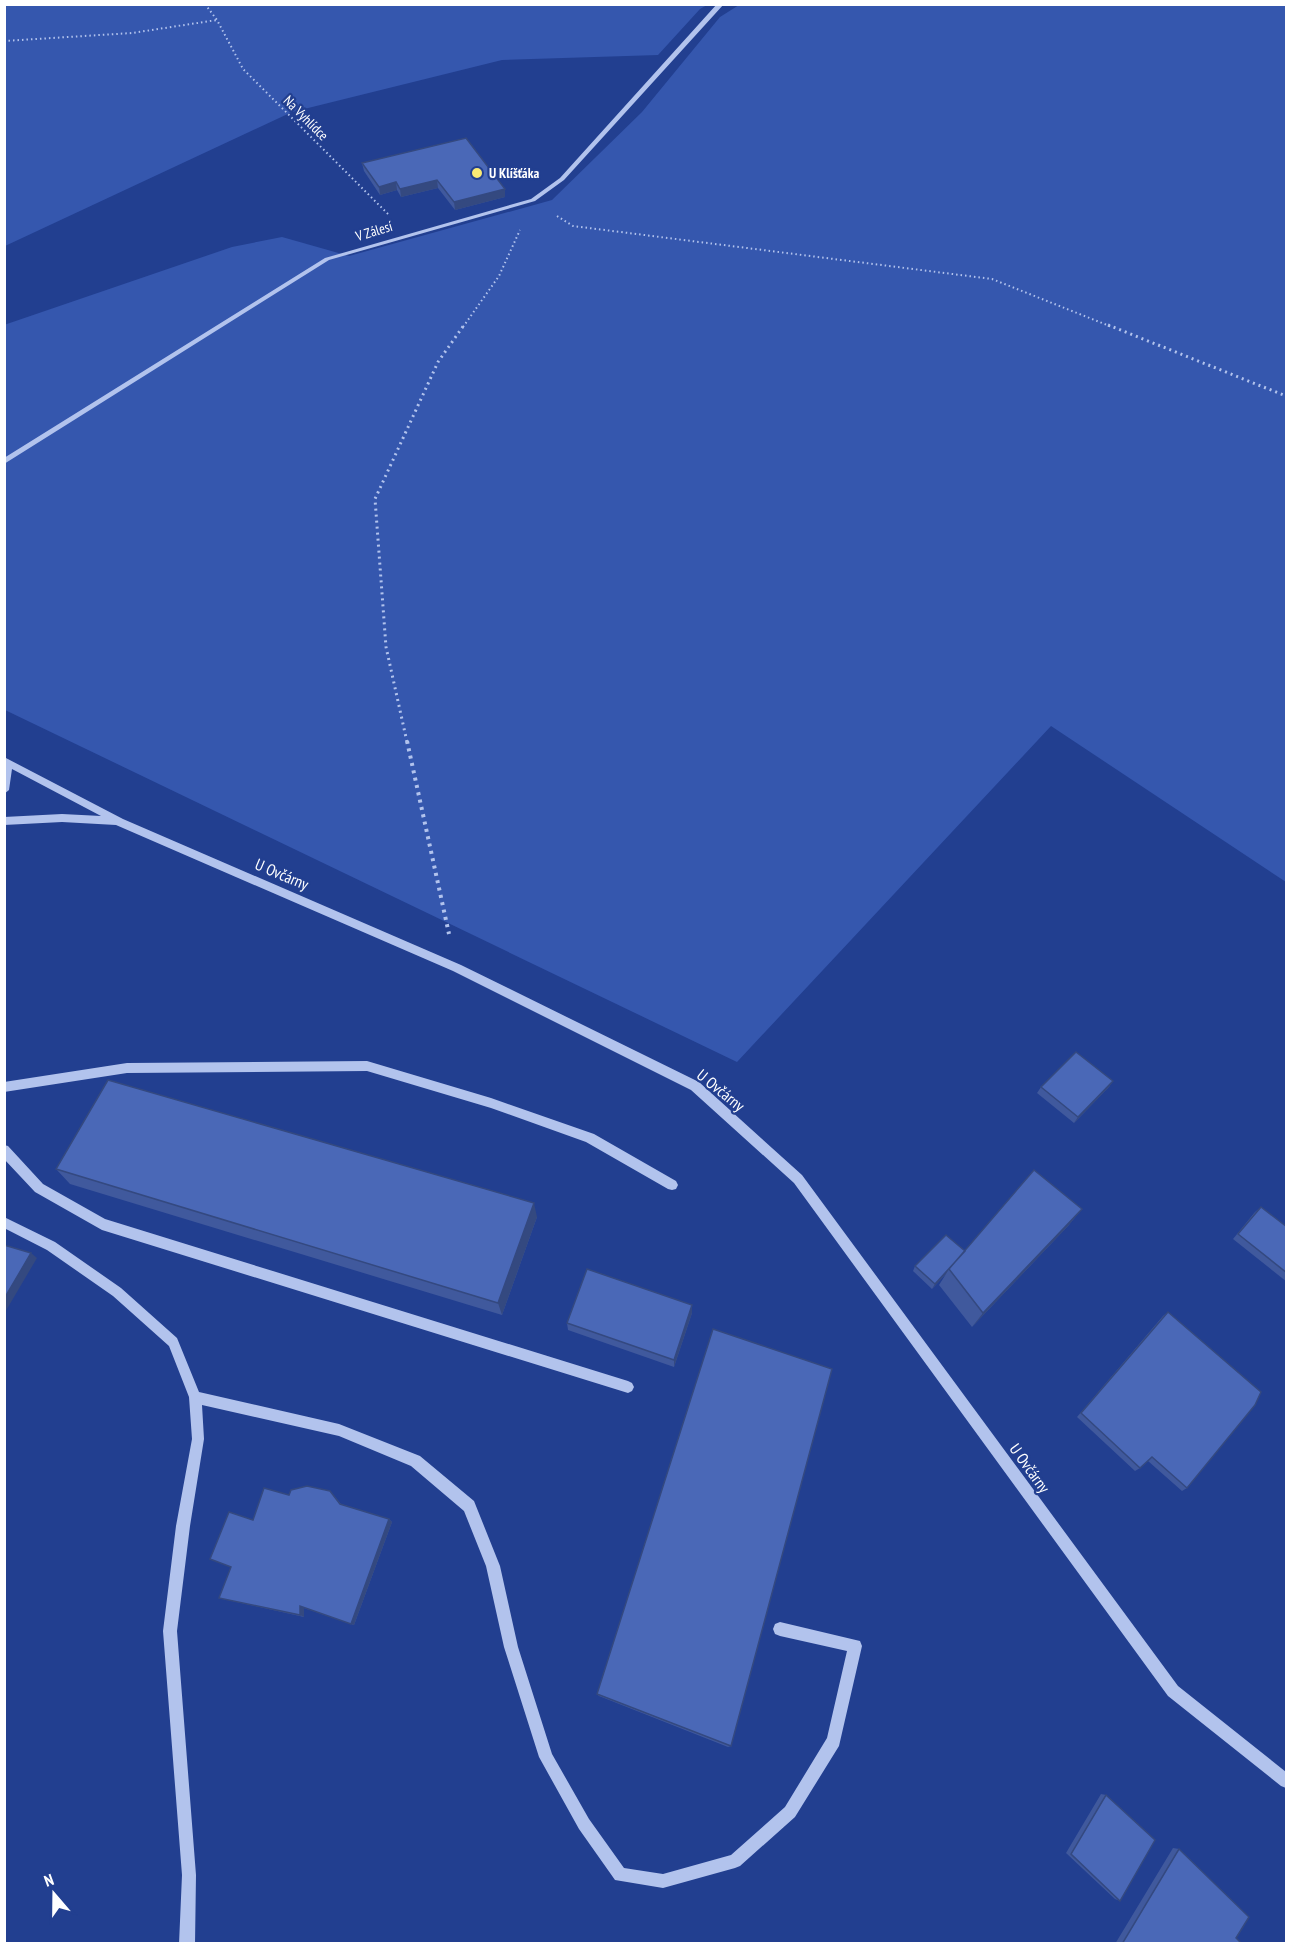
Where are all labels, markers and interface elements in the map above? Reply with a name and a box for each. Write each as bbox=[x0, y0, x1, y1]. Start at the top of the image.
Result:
street label: Na Vyhlídce bbox=[280, 92, 332, 144]
place label: U Klíšťáka bbox=[489, 164, 539, 182]
marker: U Klíšťáka bbox=[470, 166, 484, 180]
street label: V Zálesí bbox=[353, 217, 395, 245]
street label: U Ovčárny bbox=[252, 854, 312, 894]
street label: U Ovčárny bbox=[693, 1065, 749, 1115]
street label: U Ovčárny bbox=[1005, 1439, 1055, 1497]
north arrow bbox=[24, 1864, 84, 1924]
text: N bbox=[41, 1869, 56, 1891]

